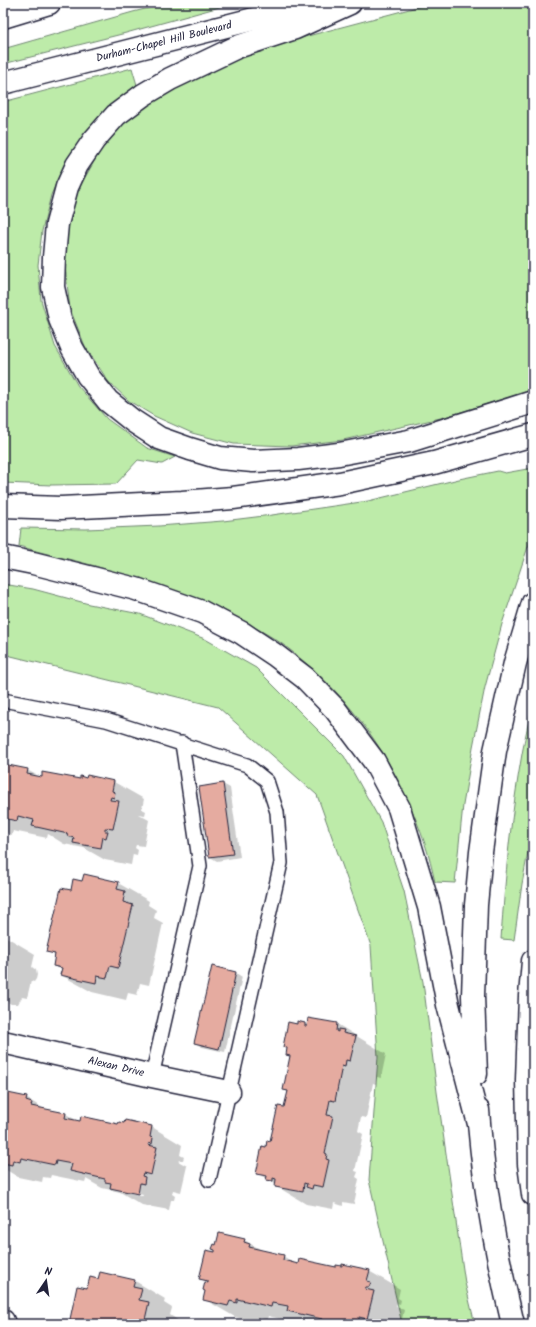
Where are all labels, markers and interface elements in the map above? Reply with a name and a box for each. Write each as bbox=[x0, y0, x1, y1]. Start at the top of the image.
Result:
street label: Durham-Chapel Hill Boulevard bbox=[94, 16, 234, 68]
street label: Alexan Drive bbox=[86, 1052, 146, 1082]
north arrow bbox=[26, 1261, 66, 1301]
text: N bbox=[43, 1263, 53, 1282]

